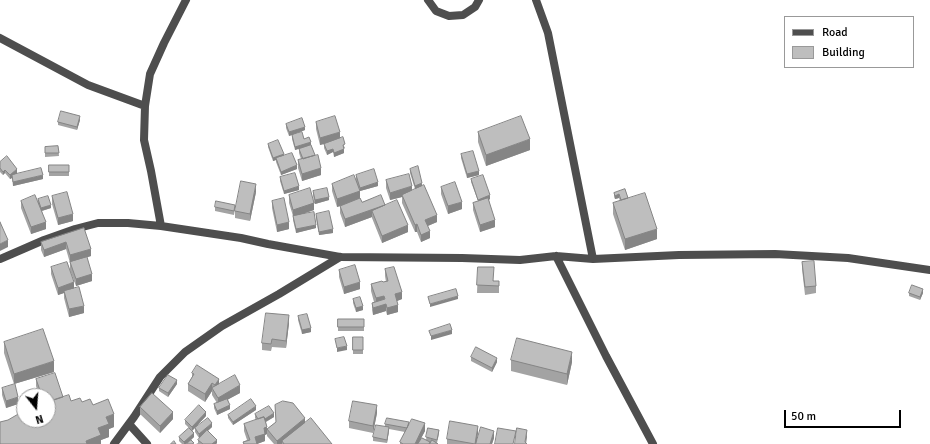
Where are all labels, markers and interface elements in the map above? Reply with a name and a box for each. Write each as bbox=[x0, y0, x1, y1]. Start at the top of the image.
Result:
legend bbox=[784, 16, 914, 68]
text: Road bbox=[822, 25, 848, 40]
text: Building bbox=[822, 45, 865, 60]
north arrow bbox=[16, 388, 56, 428]
scale bar bbox=[786, 402, 903, 428]
text: 50 m bbox=[791, 409, 816, 424]
text: N bbox=[34, 412, 45, 426]

